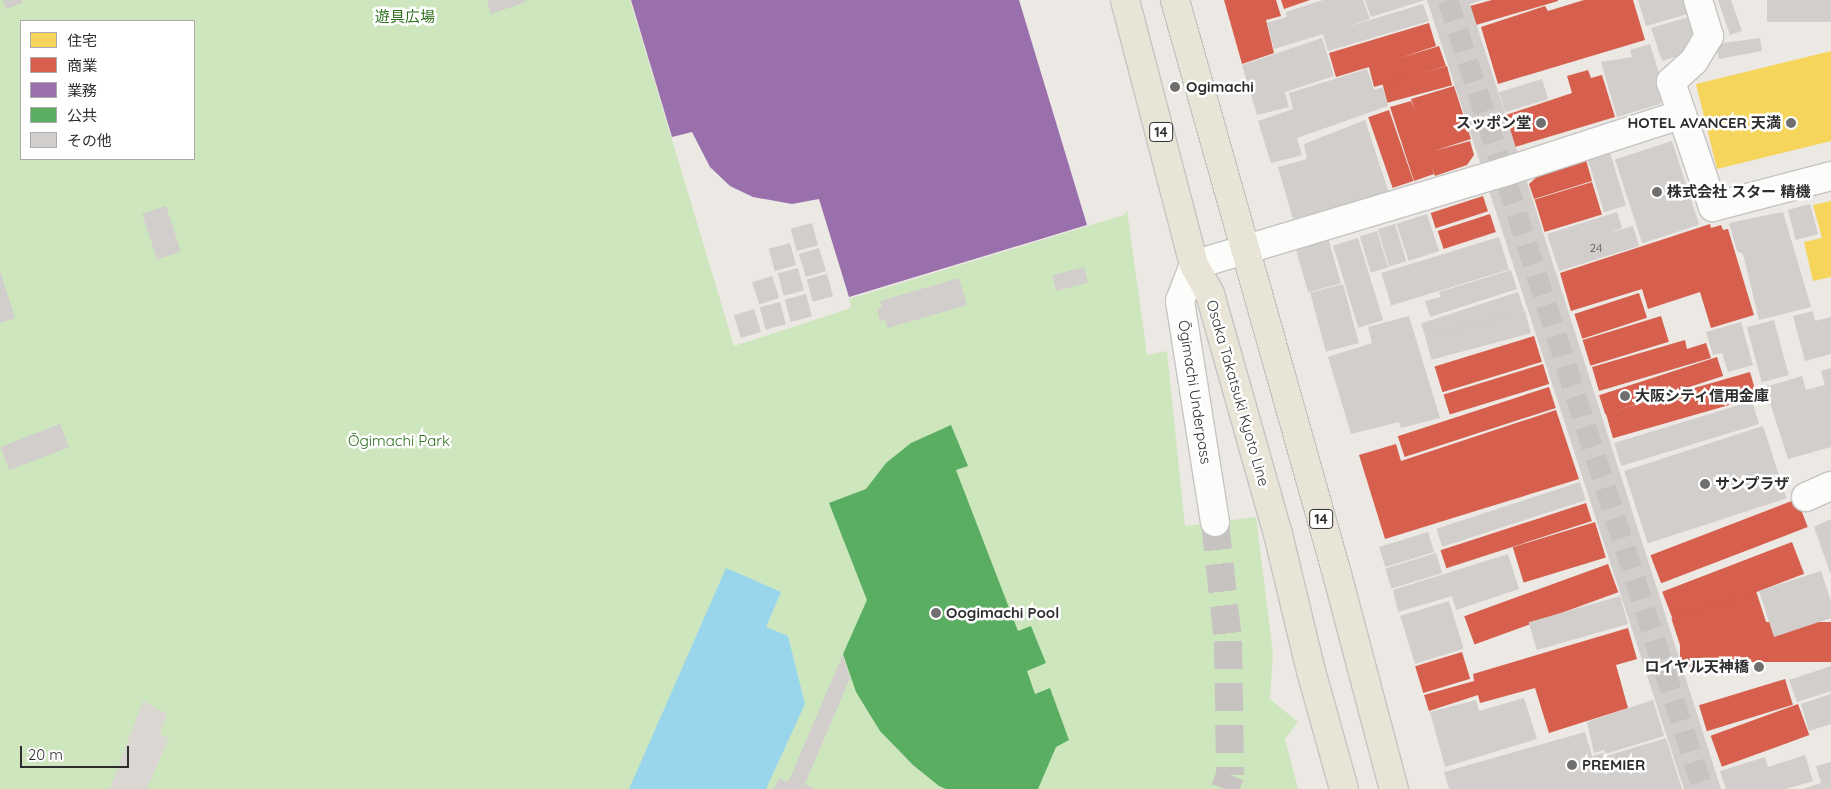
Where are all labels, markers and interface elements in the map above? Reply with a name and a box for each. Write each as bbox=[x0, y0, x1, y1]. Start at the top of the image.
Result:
park label: 遊具広場 bbox=[375, 8, 435, 26]
legend bbox=[20, 20, 195, 160]
text: 住宅 bbox=[67, 31, 97, 50]
text: 商業 bbox=[67, 56, 97, 75]
place label: Ogimachi bbox=[1186, 78, 1254, 96]
marker: Ogimachi bbox=[1168, 80, 1182, 94]
text: 業務 bbox=[67, 81, 97, 100]
text: 公共 bbox=[67, 106, 97, 125]
place label: スッポン堂 bbox=[1456, 114, 1531, 132]
place label: HOTEL AVANCER 天満 bbox=[1628, 114, 1781, 132]
marker: スッポン堂 bbox=[1535, 117, 1547, 129]
marker: HOTEL AVANCER 天満 bbox=[1785, 117, 1797, 129]
road number: 14 bbox=[1148, 120, 1174, 144]
text: その他 bbox=[67, 131, 112, 150]
place label: 株式会社 スター 精機 bbox=[1667, 183, 1810, 201]
marker: 株式会社 スター 精機 bbox=[1651, 186, 1663, 198]
house number: 24 bbox=[1590, 241, 1602, 255]
street label: Osaka Takatsuki Kyoto Line bbox=[1203, 298, 1273, 488]
street label: Ōgimachi Underpass bbox=[1175, 319, 1215, 465]
place label: 大阪シティ信用金庫 bbox=[1635, 387, 1770, 405]
marker: 大阪シティ信用金庫 bbox=[1619, 390, 1631, 402]
park label: Ōgimachi Park bbox=[348, 432, 450, 450]
place label: サンプラザ bbox=[1715, 475, 1790, 493]
marker: サンプラザ bbox=[1699, 478, 1711, 490]
road number: 14 bbox=[1308, 508, 1334, 530]
place label: Oogimachi Pool bbox=[946, 604, 1059, 622]
marker: Oogimachi Pool bbox=[930, 607, 942, 619]
place label: ロイヤル天神橋 bbox=[1644, 658, 1749, 676]
marker: ロイヤル天神橋 bbox=[1753, 661, 1765, 673]
scale bar bbox=[22, 736, 131, 768]
text: 20 m bbox=[28, 745, 63, 764]
place label: PREMIER bbox=[1582, 756, 1645, 774]
marker: PREMIER bbox=[1566, 759, 1578, 771]

